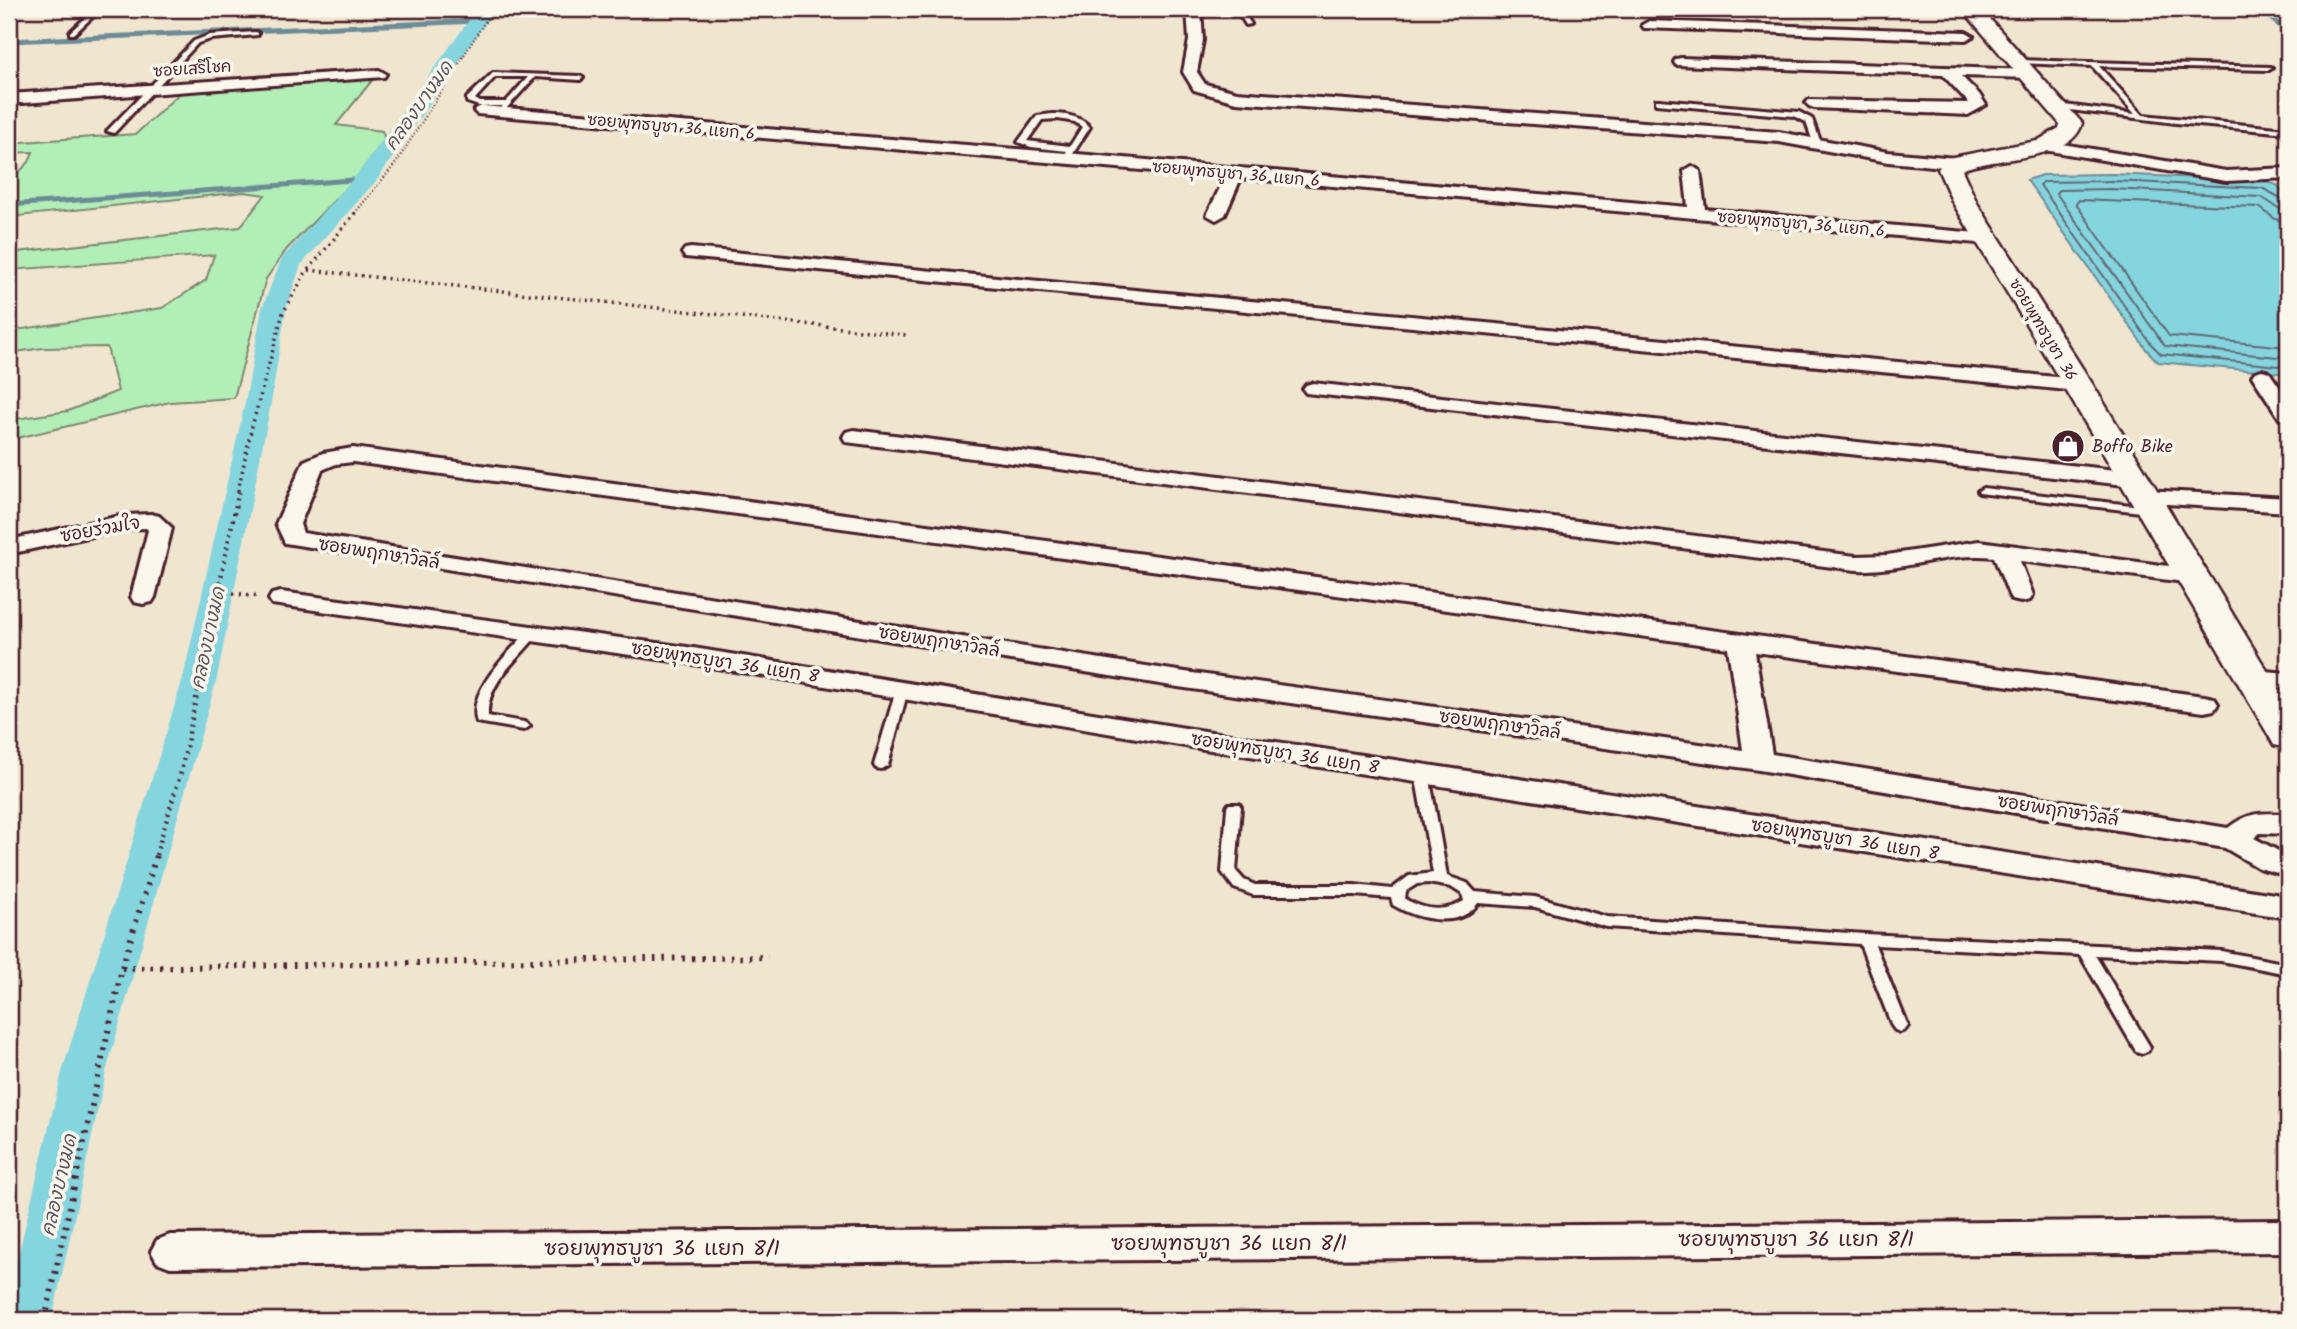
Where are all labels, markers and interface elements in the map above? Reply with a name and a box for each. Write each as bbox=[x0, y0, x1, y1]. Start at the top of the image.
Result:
street label: ซอยเสรีโชค bbox=[152, 54, 232, 85]
water label: คลองบางมด bbox=[378, 54, 462, 157]
street label: ซอยพุทธบูชา 36 แยก 6 bbox=[586, 108, 756, 147]
street label: ซอยพุทธบูชา 36 แยก 6 bbox=[1151, 155, 1321, 194]
street label: ซอยพุทธบูชา 36 แยก 6 bbox=[1716, 205, 1886, 244]
street label: ซอยพุทธบูชา 36 bbox=[2002, 274, 2083, 386]
shop icon: Boffo Bike bbox=[2049, 427, 2087, 465]
place label: Boffo Bike bbox=[2092, 433, 2173, 462]
street label: ซอยร่วมใจ bbox=[58, 509, 142, 552]
street label: ซอยพฤกษาวิลล์ bbox=[316, 531, 442, 578]
water label: คลองบางมด bbox=[184, 584, 235, 692]
street label: ซอยพฤกษาวิลล์ bbox=[876, 619, 1002, 666]
street label: ซอยพุทธบูชา 36 แยก 8 bbox=[629, 634, 821, 693]
street label: ซอยพฤกษาวิลล์ bbox=[1437, 703, 1563, 748]
street label: ซอยพุทธบูชา 36 แยก 8 bbox=[1189, 725, 1381, 784]
street label: ซอยพฤกษาวิลล์ bbox=[1995, 788, 2121, 835]
street label: ซอยพุทธบูชา 36 แยก 8 bbox=[1749, 811, 1941, 870]
water label: คลองบางมด bbox=[34, 1131, 86, 1239]
street label: ซอยพุทธบูชา 36 แยก 8/1 bbox=[1678, 1224, 1914, 1257]
street label: ซอยพุทธบูชา 36 แยก 8/1 bbox=[1111, 1228, 1347, 1261]
street label: ซอยพุทธบูชา 36 แยก 8/1 bbox=[544, 1233, 780, 1266]

